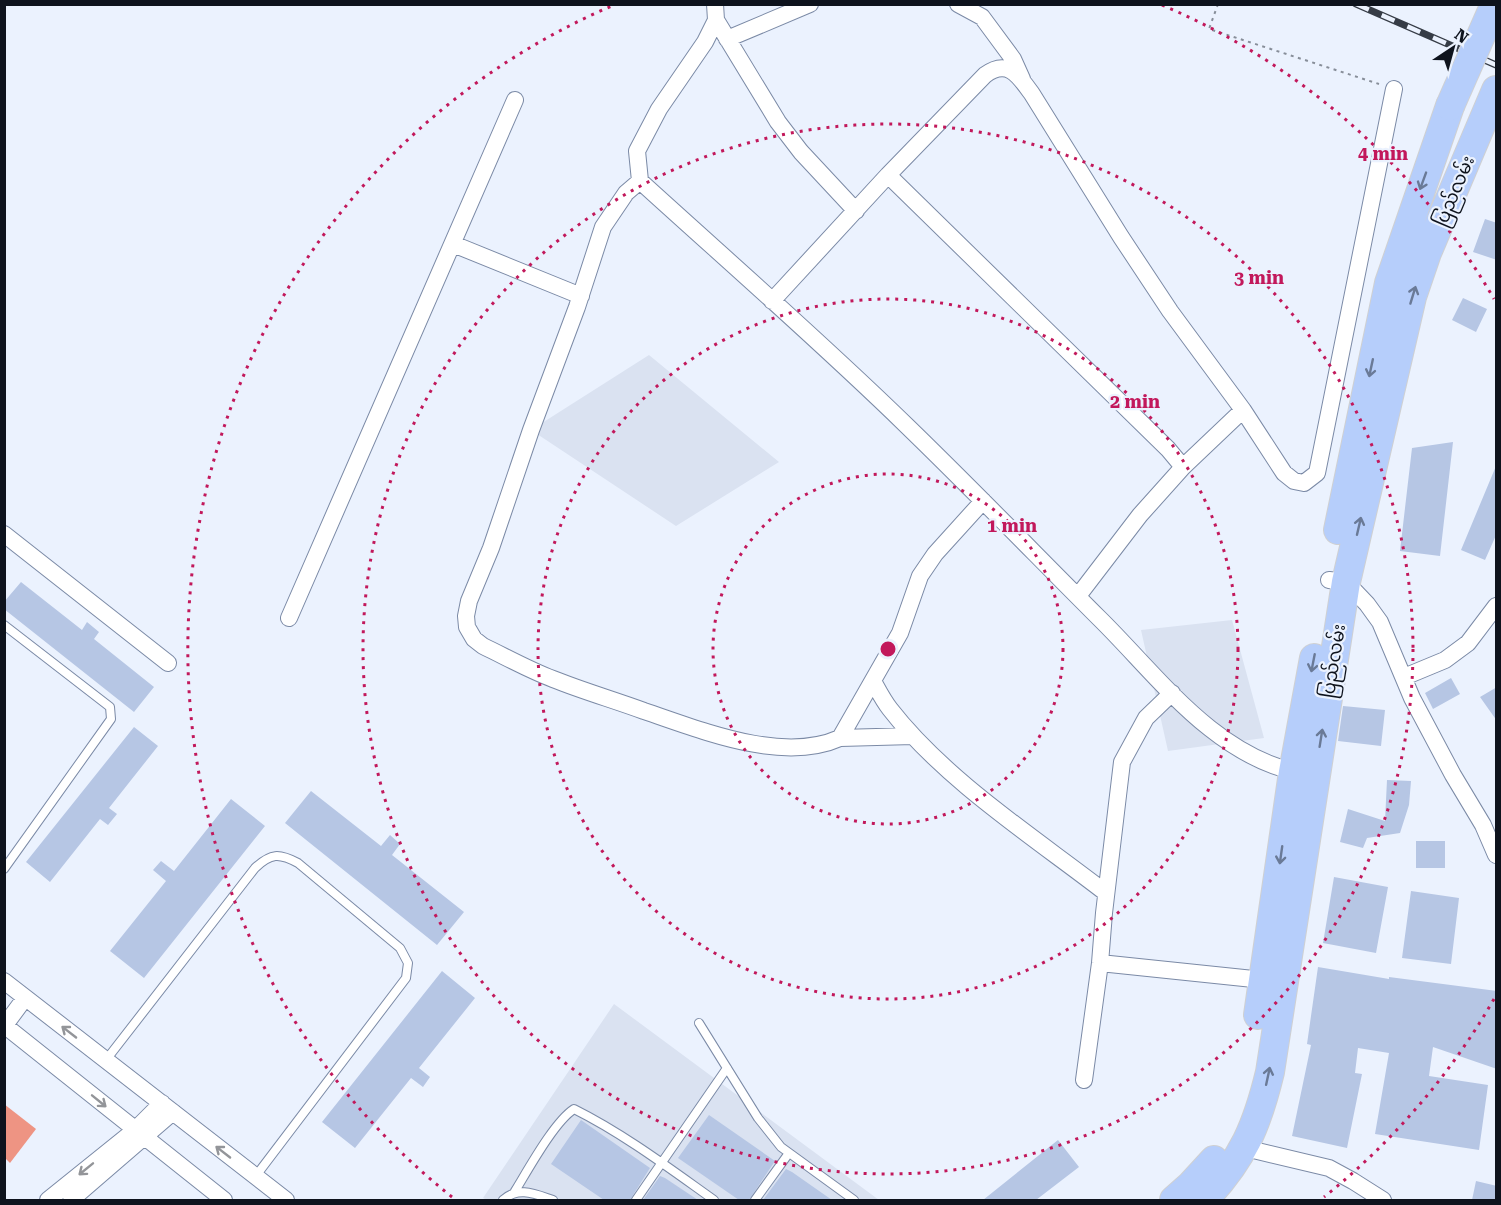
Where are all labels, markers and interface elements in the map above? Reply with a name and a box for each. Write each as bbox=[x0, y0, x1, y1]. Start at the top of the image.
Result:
north arrow bbox=[1423, 18, 1483, 78]
text: N bbox=[1451, 25, 1472, 48]
text: 4 min bbox=[1358, 143, 1408, 164]
street label: ပြည်လမ်း bbox=[1428, 152, 1483, 232]
one-way arrow bbox=[1417, 171, 1428, 190]
text: 3 min bbox=[1234, 267, 1284, 288]
one-way arrow bbox=[1408, 286, 1419, 305]
one-way arrow bbox=[1365, 358, 1376, 378]
text: 2 min bbox=[1110, 391, 1160, 412]
text: 1 min bbox=[987, 515, 1037, 536]
one-way arrow bbox=[1353, 517, 1365, 536]
street label: ပြည်လမ်း bbox=[1315, 622, 1354, 700]
centre of rings bbox=[878, 639, 898, 659]
one-way arrow bbox=[1307, 653, 1318, 672]
one-way arrow bbox=[1315, 729, 1326, 749]
one-way arrow bbox=[1276, 845, 1287, 865]
one-way arrow bbox=[62, 1025, 78, 1038]
one-way arrow bbox=[1263, 1067, 1275, 1086]
one-way arrow bbox=[91, 1094, 106, 1108]
one-way arrow bbox=[215, 1145, 231, 1158]
one-way arrow bbox=[78, 1163, 94, 1176]

